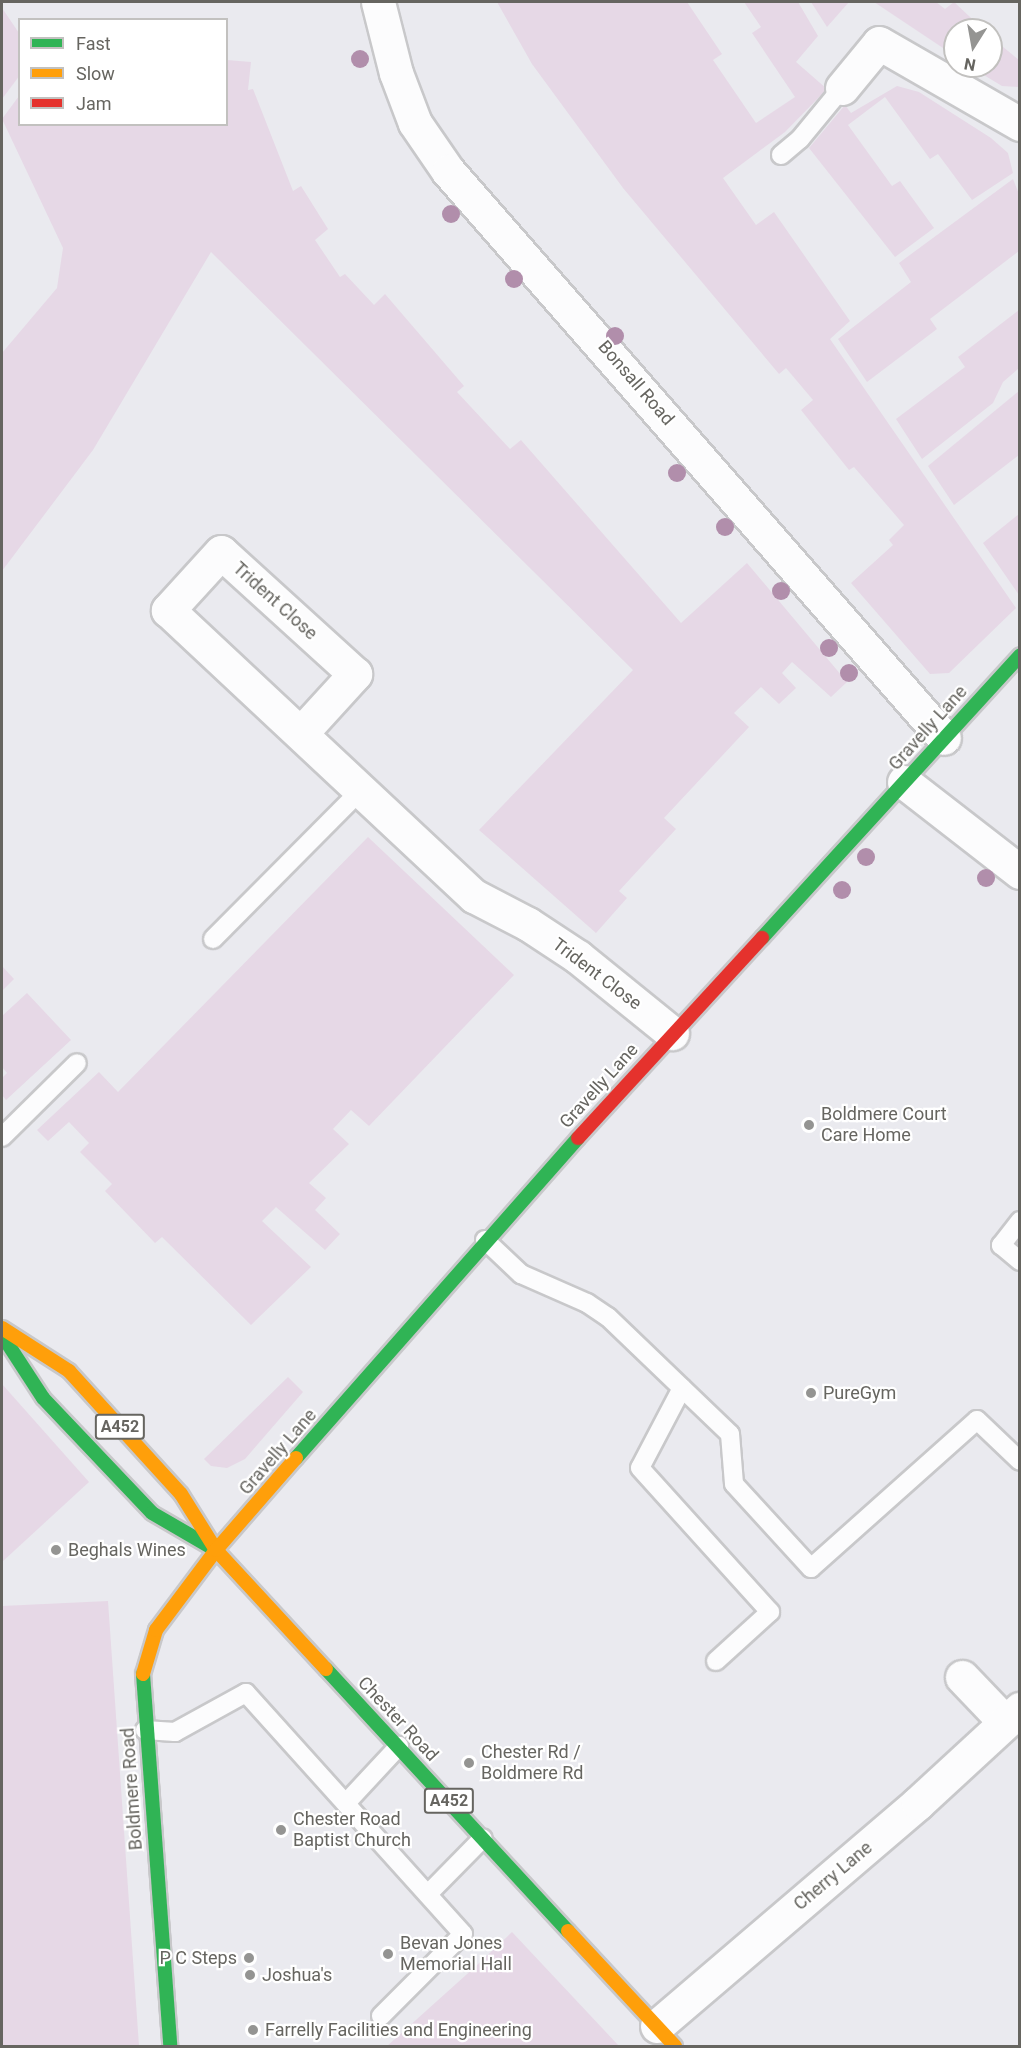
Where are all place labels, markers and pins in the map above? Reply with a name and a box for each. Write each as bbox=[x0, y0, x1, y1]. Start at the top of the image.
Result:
place label: Boldmere Court Care Home bbox=[821, 1104, 947, 1146]
marker: Boldmere Court Care Home bbox=[802, 1118, 816, 1132]
place label: PureGym bbox=[823, 1382, 896, 1404]
marker: PureGym bbox=[804, 1386, 818, 1400]
place label: Beghals Wines bbox=[68, 1539, 186, 1561]
marker: Beghals Wines bbox=[49, 1543, 63, 1557]
place label: Chester Rd / Boldmere Rd bbox=[481, 1742, 584, 1784]
marker: Chester Rd / Boldmere Rd bbox=[462, 1756, 476, 1770]
place label: Chester Road Baptist Church bbox=[293, 1809, 411, 1852]
marker: Chester Road Baptist Church bbox=[274, 1823, 288, 1837]
place label: Bevan Jones Memorial Hall bbox=[400, 1933, 512, 1976]
place label: P C Steps bbox=[159, 1947, 237, 1969]
marker: Bevan Jones Memorial Hall bbox=[381, 1947, 395, 1961]
marker: P C Steps bbox=[242, 1951, 256, 1965]
place label: Joshua's bbox=[262, 1964, 332, 1986]
marker: Joshua's bbox=[243, 1968, 257, 1982]
place label: Farrelly Facilities and Engineering bbox=[265, 2019, 532, 2041]
marker: Farrelly Facilities and Engineering bbox=[246, 2023, 260, 2037]

